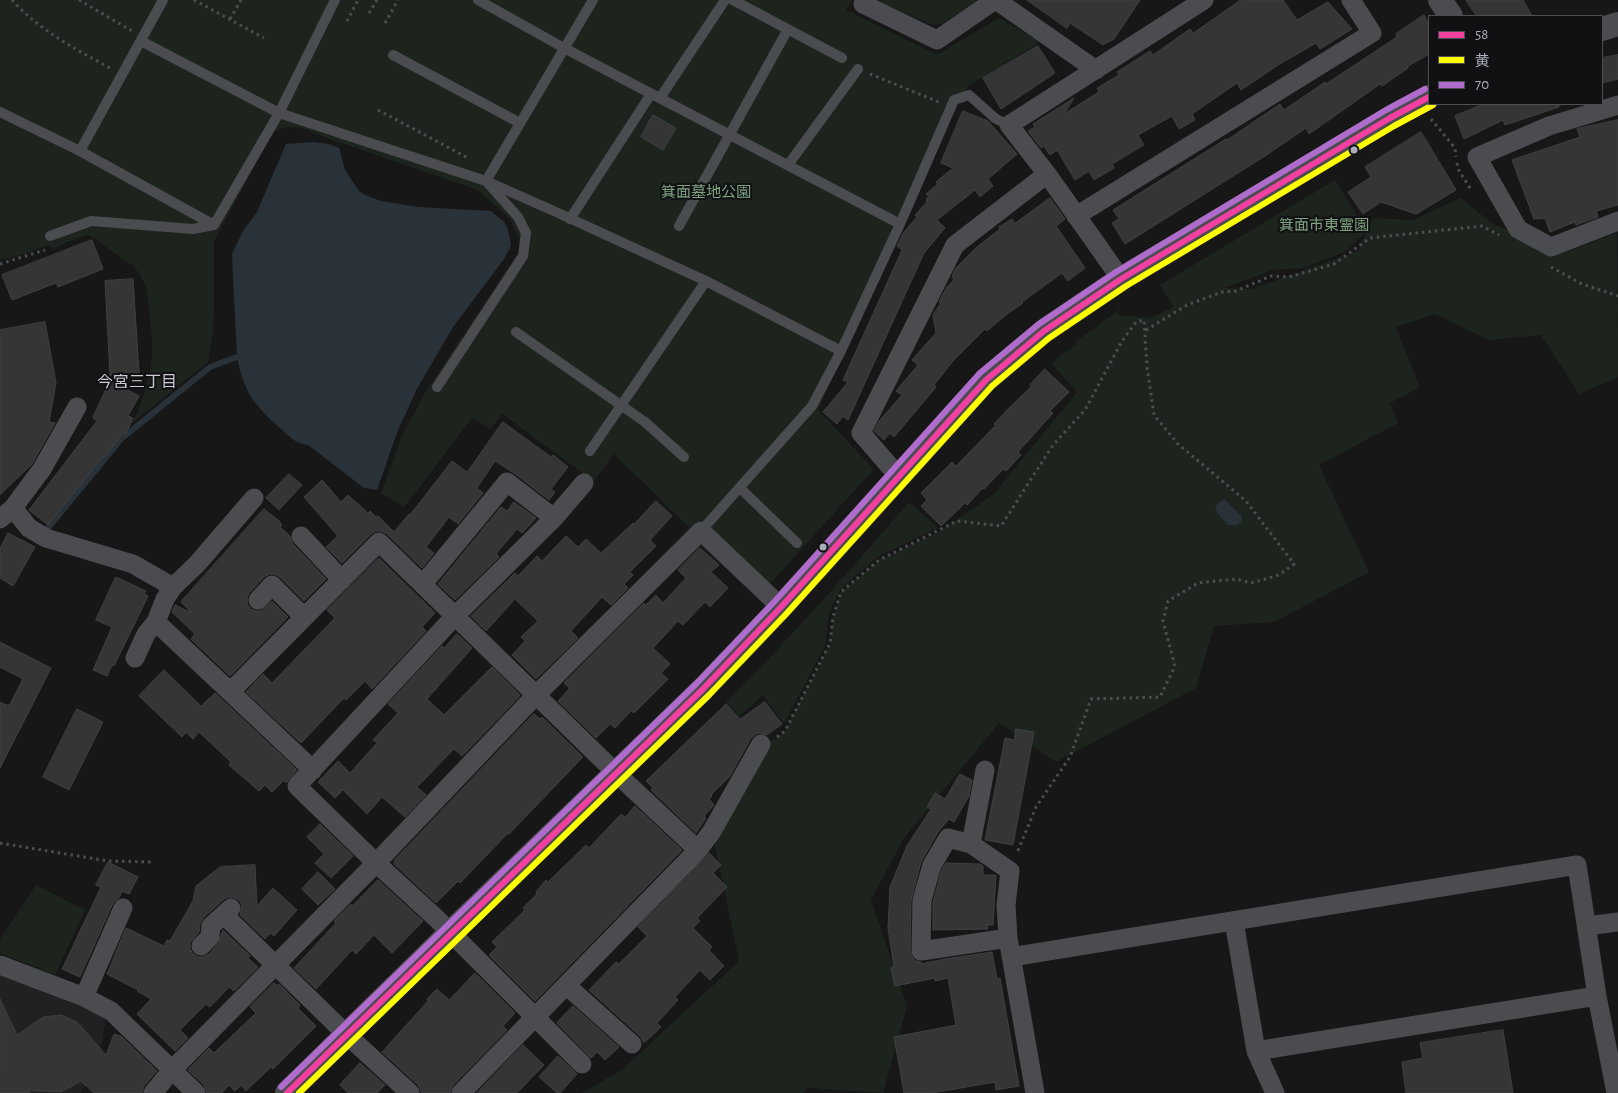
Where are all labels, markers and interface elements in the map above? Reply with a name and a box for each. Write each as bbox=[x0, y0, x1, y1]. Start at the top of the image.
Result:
legend bbox=[1428, 15, 1603, 105]
text: 58 bbox=[1475, 27, 1488, 42]
text: 黄 bbox=[1475, 54, 1490, 69]
text: 70 bbox=[1475, 77, 1489, 92]
unlabelled marker bbox=[1349, 145, 1359, 155]
park label: 箕面墓地公園 bbox=[661, 183, 751, 201]
park label: 箕面市東霊園 bbox=[1279, 216, 1369, 234]
district label: 今宮三丁目 bbox=[97, 372, 177, 392]
unlabelled marker bbox=[818, 542, 828, 552]

